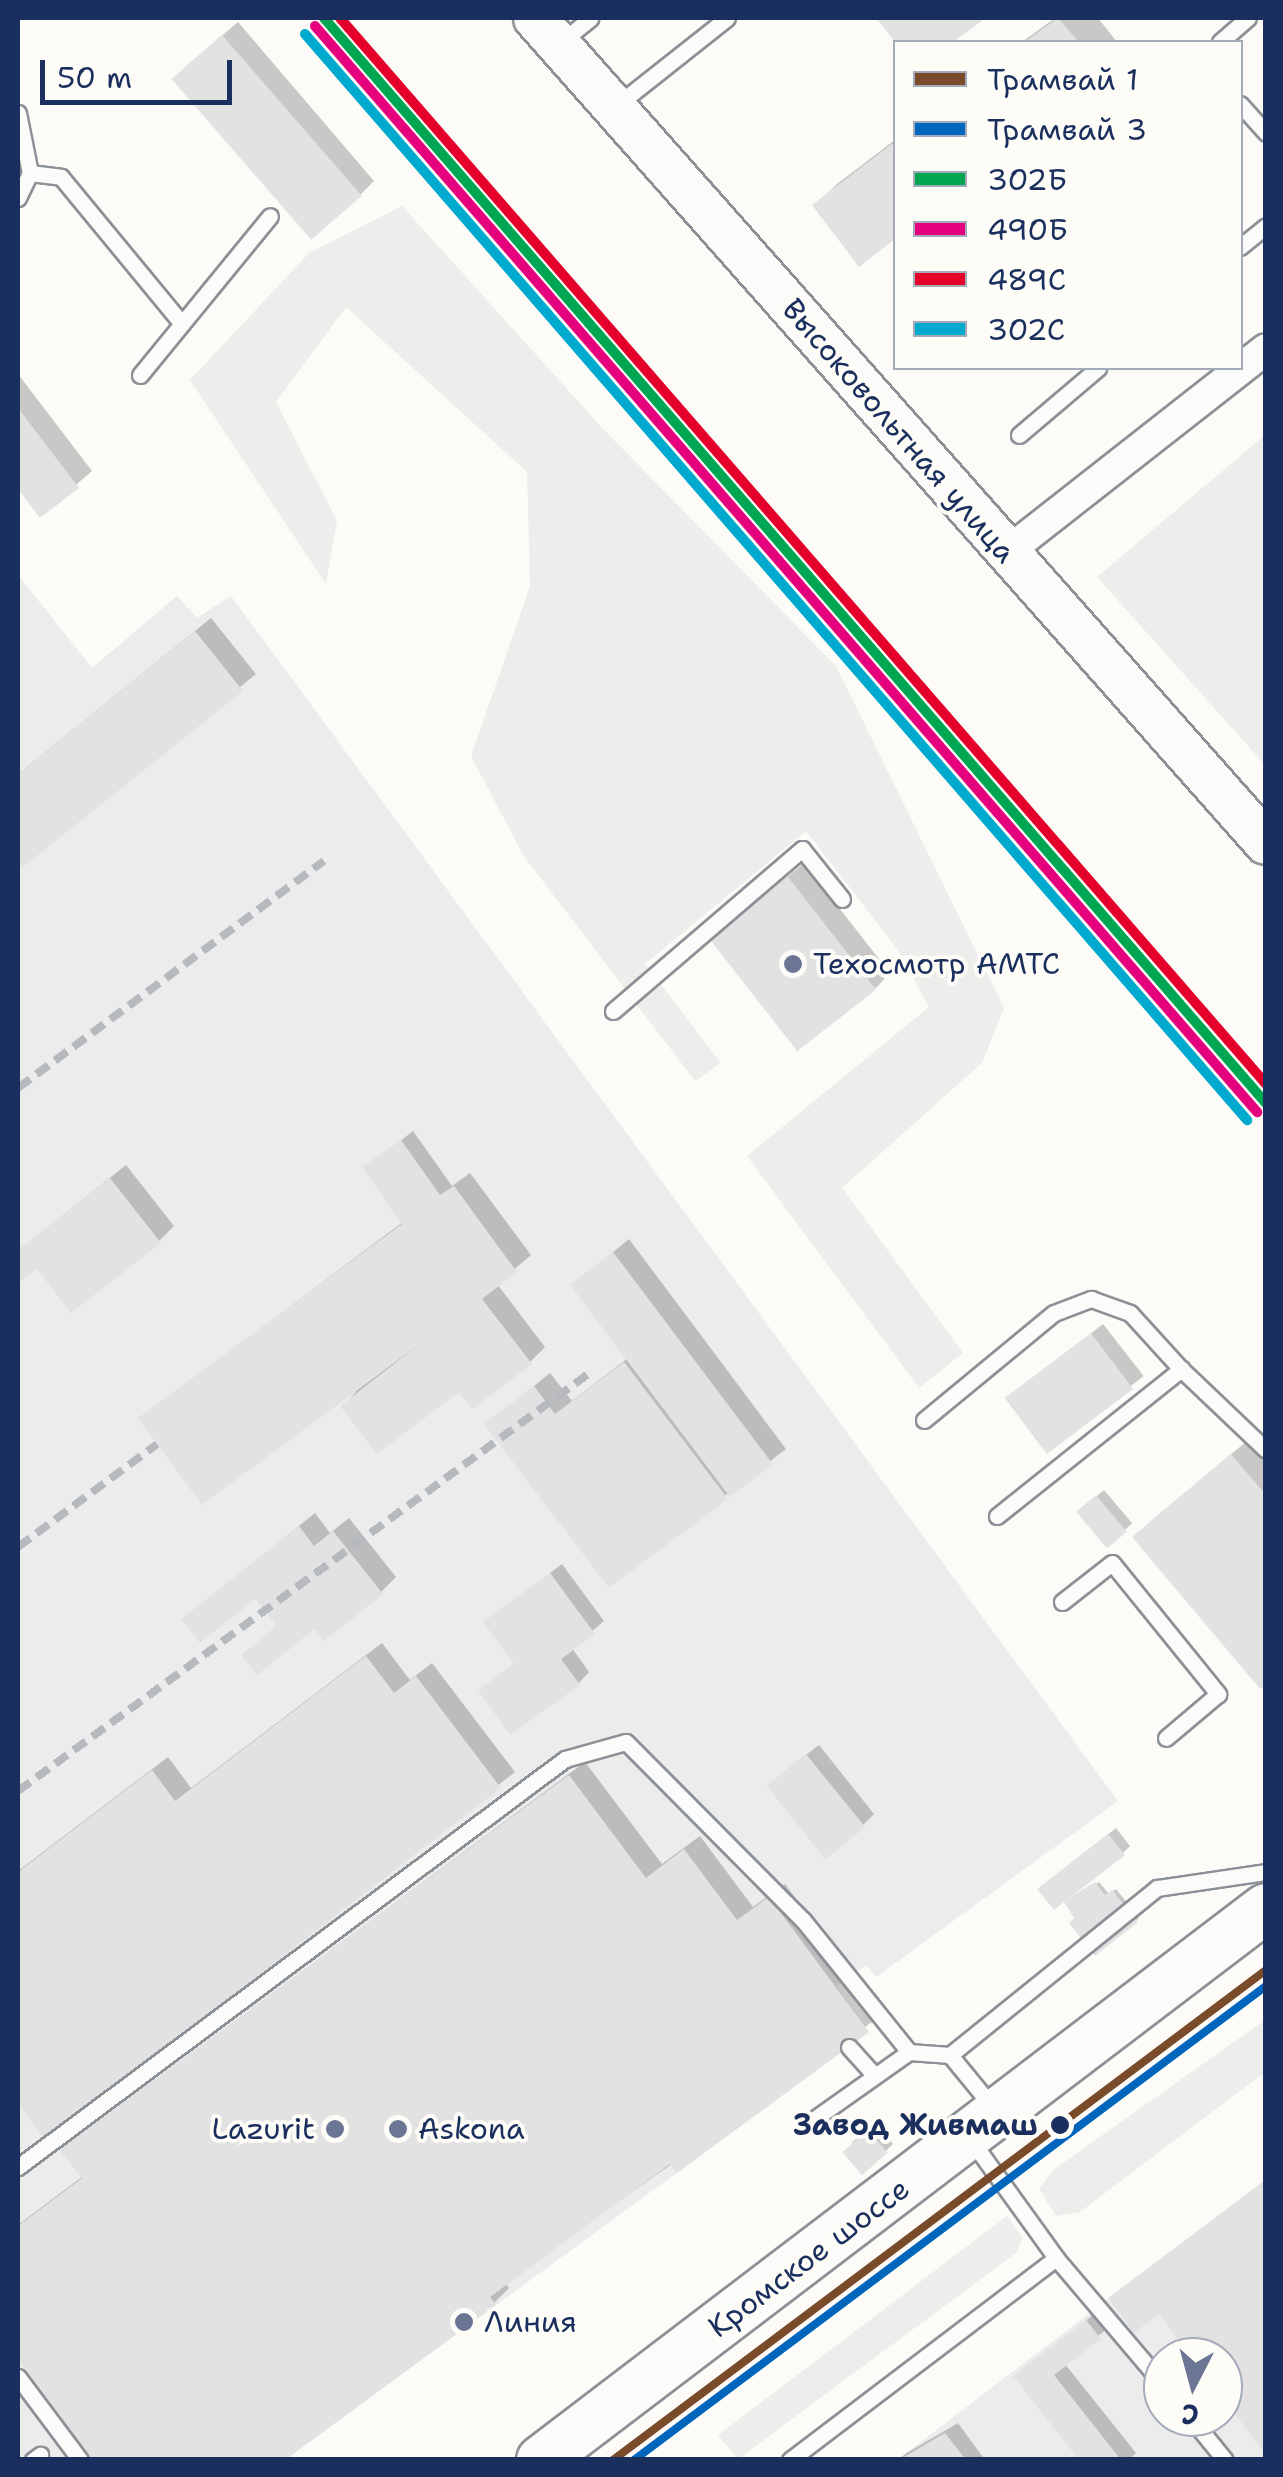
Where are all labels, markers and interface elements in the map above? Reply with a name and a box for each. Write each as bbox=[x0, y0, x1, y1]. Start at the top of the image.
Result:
scale bar bbox=[45, 40, 238, 102]
legend bbox=[893, 40, 1243, 370]
text: 50 m bbox=[57, 57, 132, 98]
text: Трамвай 1 bbox=[987, 59, 1138, 100]
text: Трамвай 3 bbox=[987, 109, 1147, 150]
text: 302Б bbox=[987, 159, 1067, 200]
text: 490Б bbox=[987, 209, 1068, 250]
text: 489С bbox=[987, 259, 1066, 300]
street label: Высоковольтная улица bbox=[775, 292, 1023, 570]
text: 302С bbox=[987, 309, 1065, 350]
place label: Техосмотр АМТС bbox=[813, 946, 1060, 982]
marker: Техосмотр АМТС bbox=[782, 953, 804, 975]
place label: Завод Живмаш bbox=[793, 2107, 1038, 2143]
place label: Lazurit bbox=[212, 2111, 315, 2147]
place label: Askona bbox=[418, 2111, 525, 2147]
marker: Завод Живмаш bbox=[1047, 2112, 1073, 2138]
marker: Lazurit bbox=[324, 2118, 346, 2140]
marker: Askona bbox=[387, 2118, 409, 2140]
street label: Кромское шоссе bbox=[701, 2171, 917, 2345]
place label: Линия bbox=[484, 2304, 577, 2340]
marker: Линия bbox=[453, 2311, 475, 2333]
north arrow bbox=[1143, 2337, 1243, 2437]
text: С bbox=[1180, 2395, 1201, 2435]

